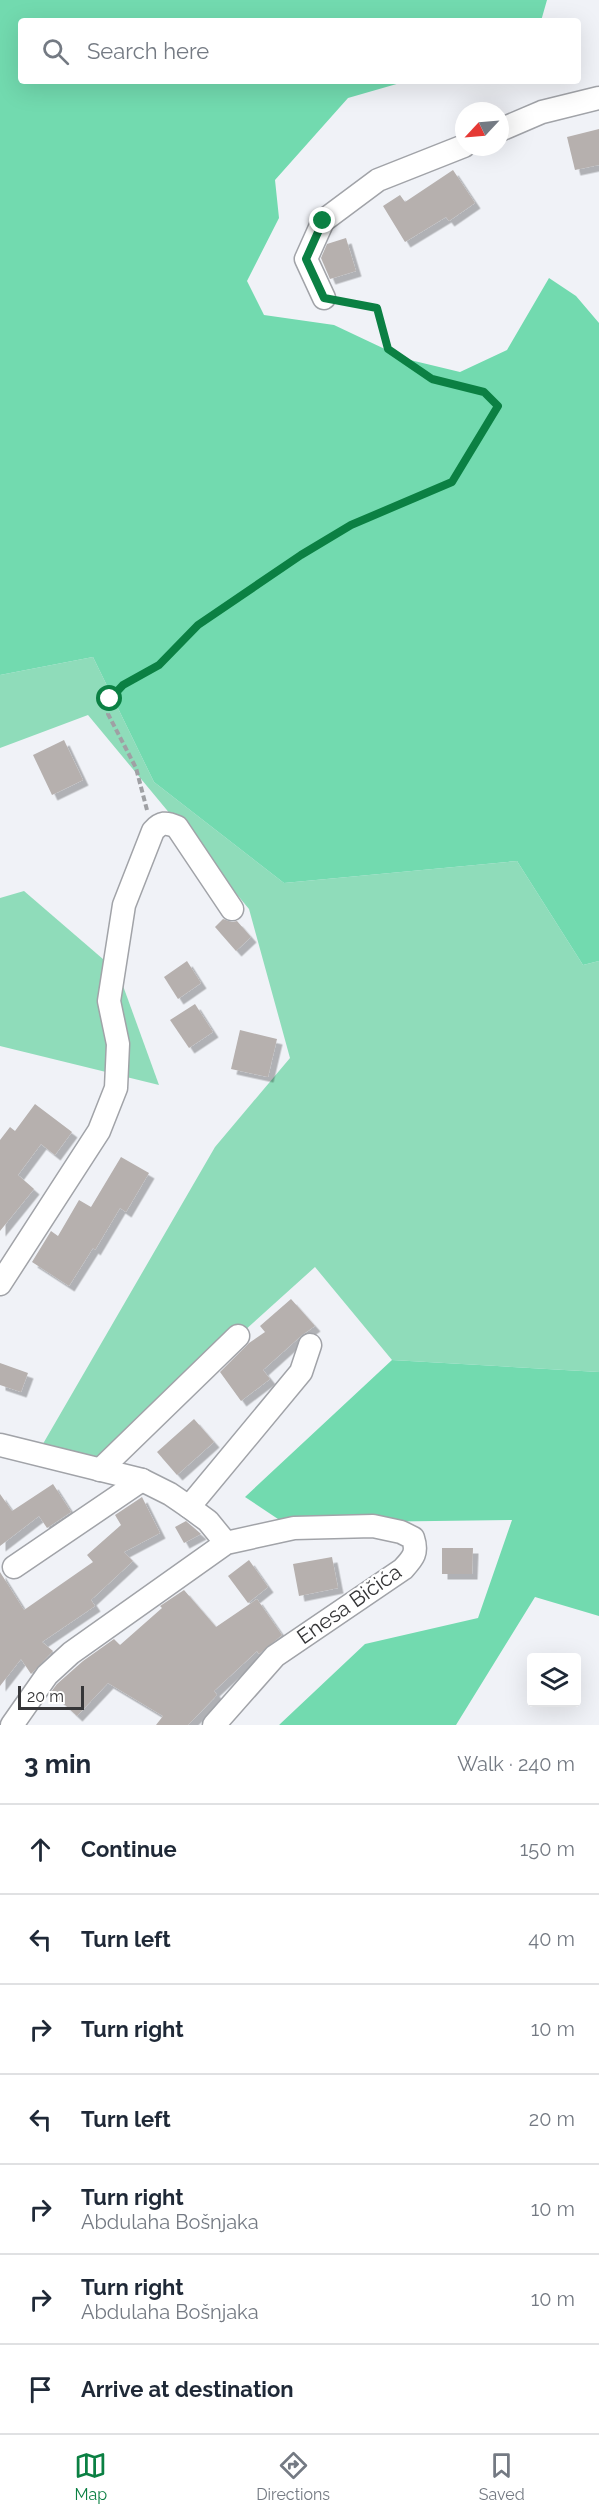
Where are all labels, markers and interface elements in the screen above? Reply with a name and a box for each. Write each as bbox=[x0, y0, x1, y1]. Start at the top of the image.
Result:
search box bbox=[18, 18, 581, 84]
icon: search bbox=[39, 35, 72, 68]
text: Search here bbox=[87, 38, 209, 64]
north arrow bbox=[455, 102, 509, 156]
route end bbox=[309, 207, 335, 233]
route start bbox=[96, 685, 122, 711]
street label: Enesa Bičića bbox=[292, 1559, 406, 1649]
map controls bbox=[527, 1653, 581, 1707]
button: layers bbox=[527, 1653, 581, 1707]
scale bar bbox=[18, 1683, 84, 1710]
text: 20 m bbox=[27, 1687, 64, 1706]
text: 3 min bbox=[24, 1749, 91, 1779]
text: Walk · 240 m bbox=[457, 1752, 575, 1776]
icon: ahead bbox=[24, 1833, 57, 1866]
text: Continue bbox=[81, 1836, 177, 1862]
text: 150 m bbox=[520, 1837, 575, 1861]
icon: left bbox=[24, 1923, 57, 1956]
text: Turn left bbox=[81, 1926, 171, 1952]
text: 40 m bbox=[528, 1927, 575, 1951]
icon: right bbox=[24, 2013, 57, 2046]
text: Turn right bbox=[81, 2016, 184, 2042]
text: 10 m bbox=[531, 2017, 575, 2041]
icon: left bbox=[24, 2103, 57, 2136]
text: Turn left bbox=[81, 2106, 171, 2132]
text: 20 m bbox=[529, 2107, 575, 2131]
text: Turn right bbox=[81, 2184, 184, 2210]
icon: right bbox=[24, 2193, 57, 2226]
text: 10 m bbox=[531, 2197, 575, 2221]
text: Abdulaha Bošnjaka bbox=[81, 2210, 259, 2234]
text: Turn right bbox=[81, 2274, 184, 2300]
icon: right bbox=[24, 2283, 57, 2316]
text: 10 m bbox=[531, 2287, 575, 2311]
text: Abdulaha Bošnjaka bbox=[81, 2300, 259, 2324]
icon: arrive bbox=[24, 2373, 57, 2406]
text: Arrive at destination bbox=[81, 2376, 294, 2402]
tab: Map bbox=[74, 2449, 107, 2504]
tab: Directions bbox=[256, 2449, 330, 2504]
tab: Saved bbox=[479, 2449, 525, 2504]

